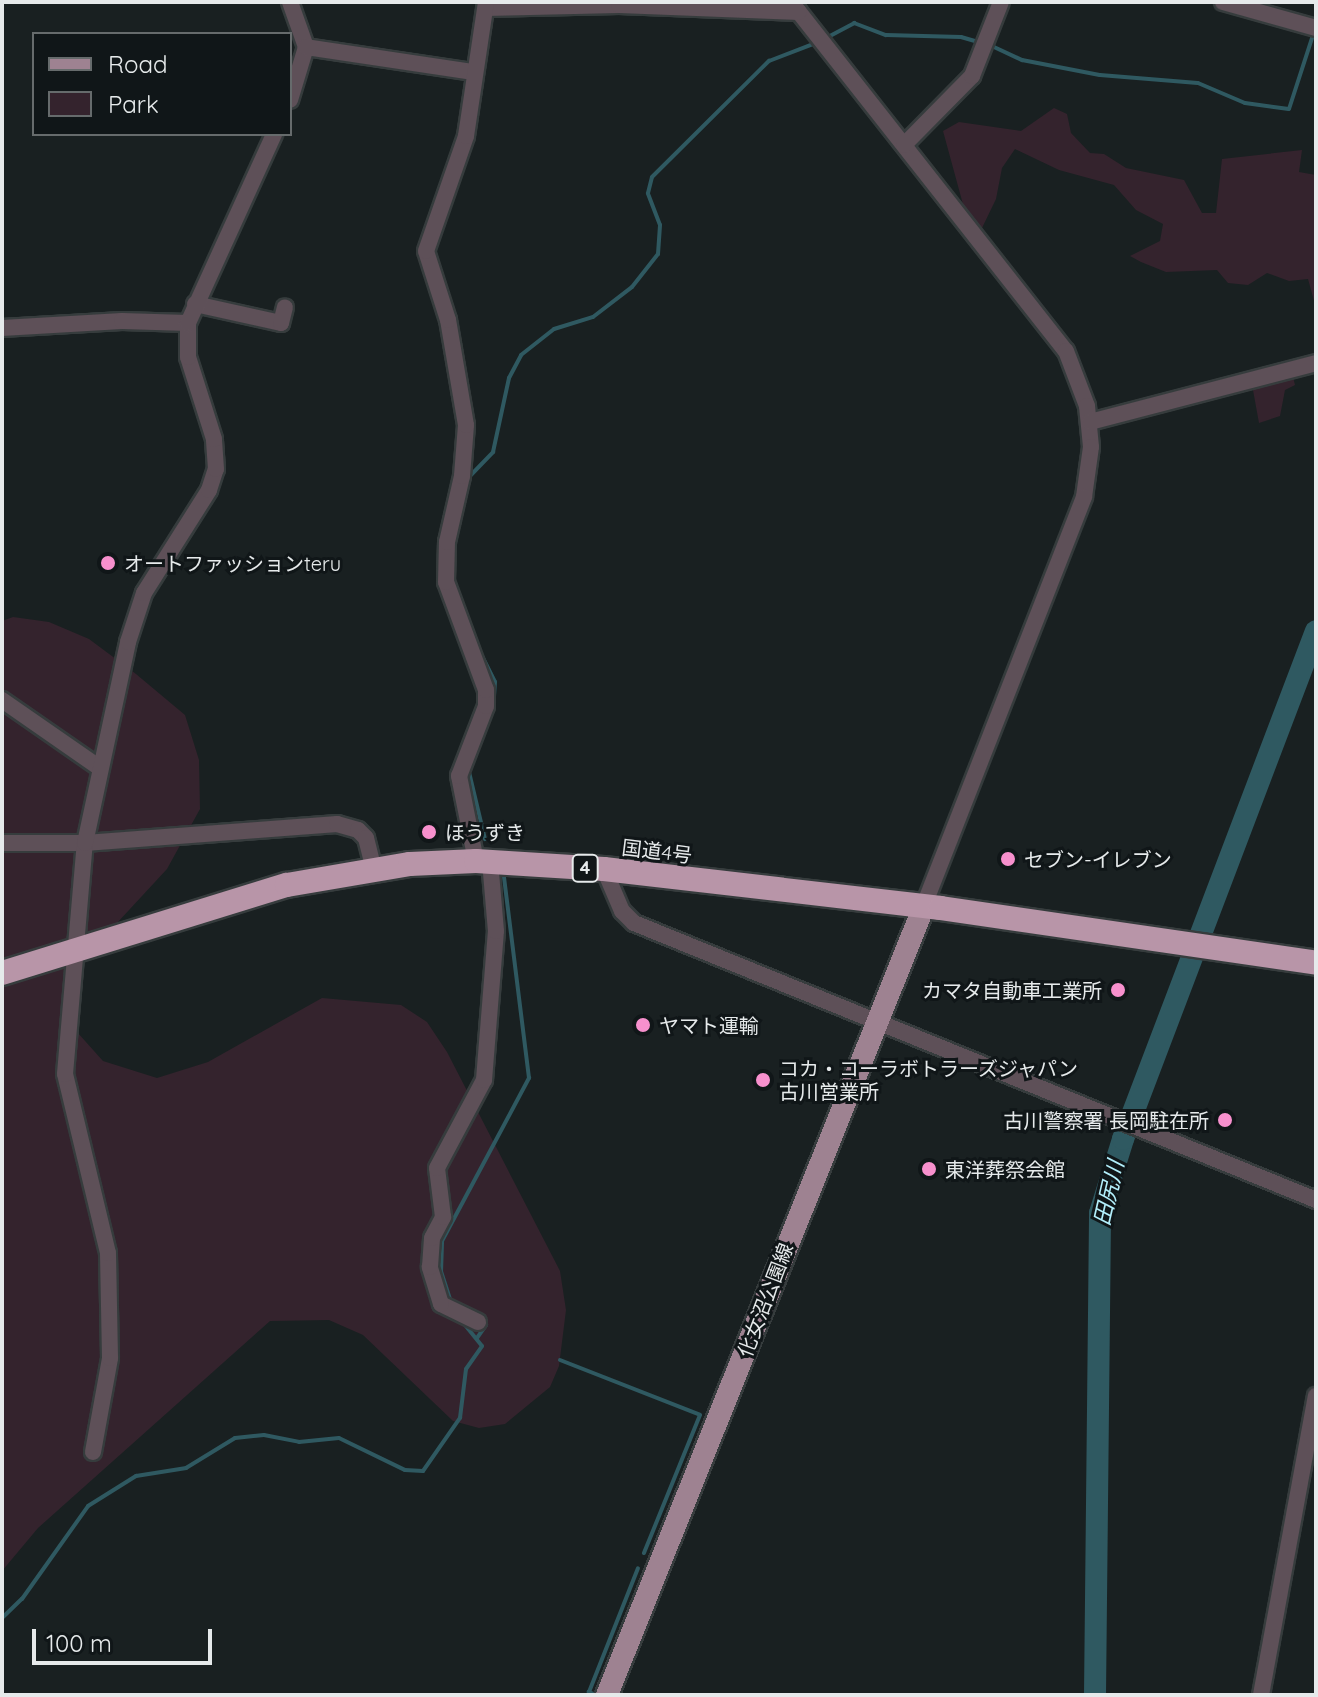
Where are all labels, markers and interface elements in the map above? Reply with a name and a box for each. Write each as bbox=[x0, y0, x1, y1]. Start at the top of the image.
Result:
legend bbox=[32, 32, 292, 136]
text: Road bbox=[108, 49, 168, 79]
text: Park bbox=[108, 89, 159, 119]
place label: オートファッションteru bbox=[124, 551, 341, 575]
marker: オートファッションteru bbox=[99, 554, 117, 572]
place label: ほうずき bbox=[445, 820, 525, 844]
marker: ほうずき bbox=[420, 823, 438, 841]
street label: 国道4号 bbox=[621, 835, 693, 867]
place label: セブン-イレブン bbox=[1024, 847, 1172, 871]
marker: セブン-イレブン bbox=[999, 850, 1017, 868]
road number: 4 bbox=[571, 854, 599, 882]
place label: カマタ自動車工業所 bbox=[922, 978, 1102, 1002]
marker: カマタ自動車工業所 bbox=[1109, 981, 1127, 999]
place label: ヤマト運輸 bbox=[659, 1013, 759, 1037]
marker: ヤマト運輸 bbox=[634, 1016, 652, 1034]
place label: コカ・コーラボトラーズジャパン 古川営業所 bbox=[779, 1056, 1079, 1103]
marker: コカ・コーラボトラーズジャパン 古川営業所 bbox=[754, 1071, 772, 1089]
place label: 古川警察署 長岡駐在所 bbox=[1004, 1108, 1209, 1132]
marker: 古川警察署 長岡駐在所 bbox=[1216, 1111, 1234, 1129]
place label: 東洋葬祭会館 bbox=[945, 1157, 1065, 1181]
water label: 田尻川 bbox=[1089, 1158, 1129, 1228]
marker: 東洋葬祭会館 bbox=[920, 1160, 938, 1178]
street label: 化女沼公園線 bbox=[732, 1240, 798, 1360]
scale bar bbox=[36, 1613, 216, 1663]
text: 100 m bbox=[46, 1628, 112, 1658]

